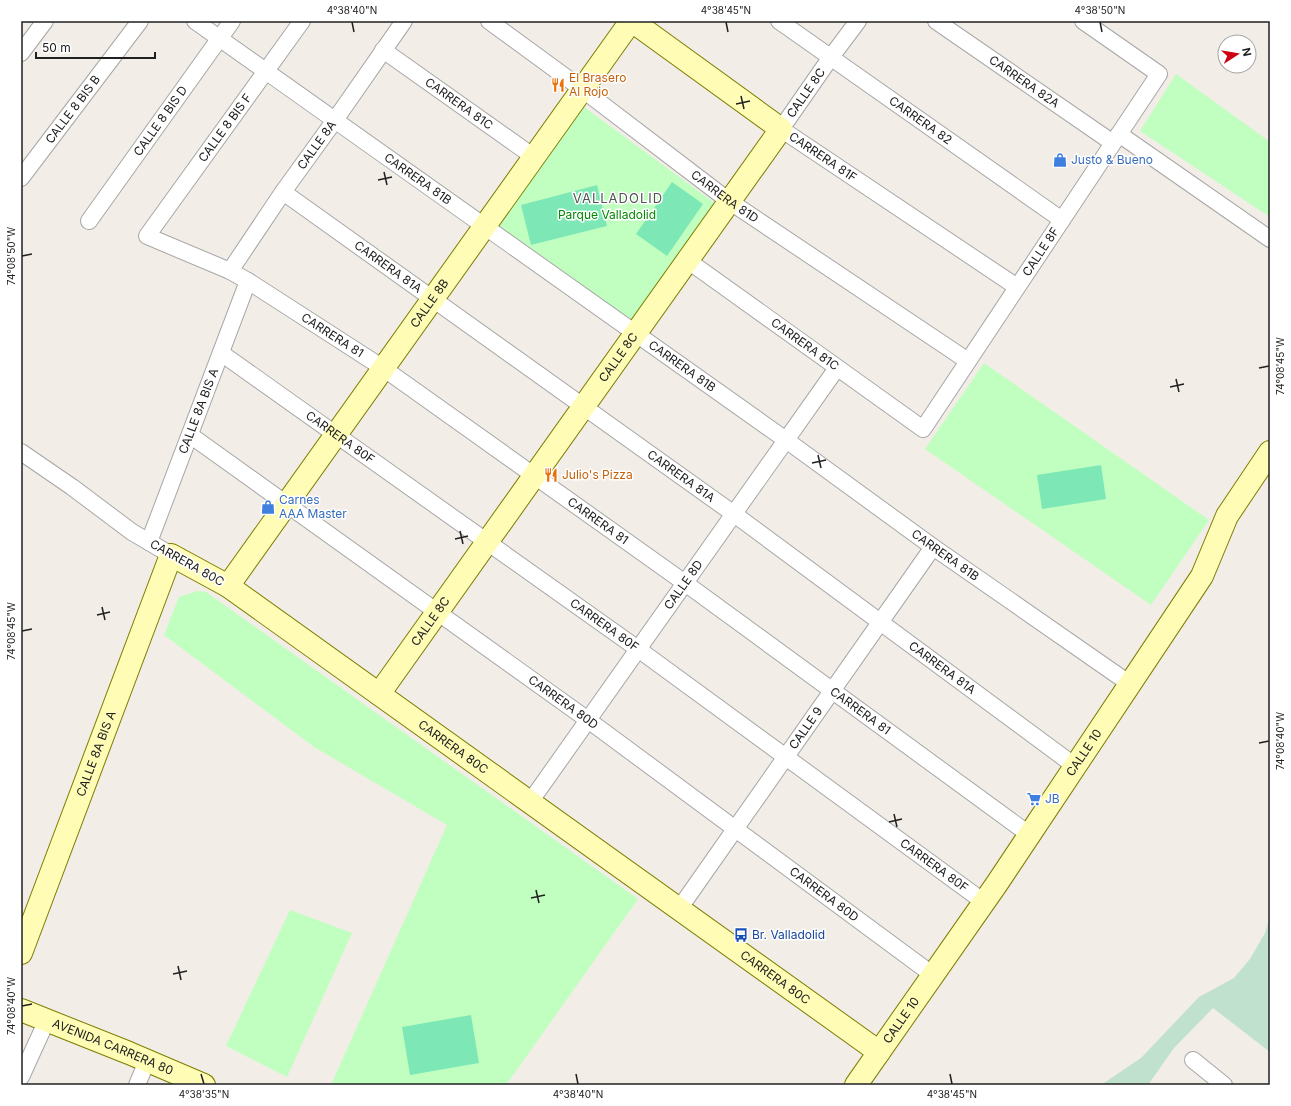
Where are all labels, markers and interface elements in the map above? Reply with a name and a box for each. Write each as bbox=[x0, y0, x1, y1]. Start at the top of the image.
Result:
text: 4°38'40"N bbox=[327, 4, 377, 16]
text: 4°38'45"N bbox=[701, 4, 751, 16]
text: 4°38'50"N bbox=[1075, 4, 1125, 16]
scale bar bbox=[36, 34, 155, 60]
north arrow bbox=[1217, 34, 1257, 74]
text: 50 m bbox=[42, 40, 71, 55]
text: N bbox=[1239, 46, 1255, 57]
street label: CARRERA 82A bbox=[986, 52, 1062, 111]
street label: CALLE 8C bbox=[783, 65, 828, 120]
place label: El Brasero Al Rojo bbox=[569, 70, 626, 99]
street label: CALLE 8 BIS B bbox=[42, 72, 103, 146]
street label: CARRERA 81C bbox=[422, 74, 496, 133]
restaurant icon: El Brasero Al Rojo bbox=[550, 77, 566, 93]
street label: CALLE 8 BIS D bbox=[130, 83, 190, 159]
street label: CALLE 8 BIS F bbox=[195, 91, 254, 165]
street label: CARRERA 82 bbox=[886, 93, 955, 147]
street label: CALLE 8A bbox=[294, 117, 339, 172]
street label: CARRERA 81F bbox=[786, 129, 860, 185]
street label: CARRERA 81B bbox=[381, 149, 455, 208]
shop icon: Justo & Bueno bbox=[1052, 152, 1068, 168]
place label: Justo & Bueno bbox=[1071, 152, 1153, 167]
street label: CARRERA 81D bbox=[688, 167, 762, 226]
district label: VALLADOLID bbox=[573, 190, 663, 206]
park label: Parque Valladolid bbox=[558, 207, 656, 222]
street label: CALLE 8F bbox=[1019, 224, 1062, 279]
text: 74°08'50"W bbox=[5, 227, 17, 285]
street label: CARRERA 81A bbox=[352, 237, 425, 296]
street label: CALLE 8B bbox=[407, 276, 452, 330]
street label: CARRERA 81 bbox=[299, 309, 367, 360]
street label: CARRERA 81C bbox=[768, 315, 842, 374]
street label: CALLE 8C bbox=[595, 329, 641, 385]
street label: CARRERA 81B bbox=[646, 337, 719, 395]
text: 74°08'45"W bbox=[1274, 337, 1286, 395]
street label: CALLE 8A BIS A bbox=[175, 366, 221, 456]
street label: CARRERA 80F bbox=[303, 408, 378, 467]
street label: CARRERA 81A bbox=[645, 447, 718, 505]
restaurant icon: Julio's Pizza bbox=[543, 467, 559, 483]
place label: Julio's Pizza bbox=[562, 467, 633, 482]
place label: Carnes AAA Master bbox=[279, 492, 347, 521]
street label: CARRERA 81 bbox=[565, 494, 631, 547]
shop icon: Carnes AAA Master bbox=[260, 499, 276, 515]
street label: CARRERA 81B bbox=[909, 526, 982, 584]
street label: CARRERA 80C bbox=[147, 536, 227, 589]
street label: CALLE 8D bbox=[661, 557, 706, 612]
street label: CALLE 8C bbox=[407, 593, 453, 649]
street label: CARRERA 80F bbox=[567, 595, 642, 654]
text: 74°08'45"W bbox=[5, 602, 17, 660]
street label: CARRERA 81A bbox=[906, 638, 979, 697]
street label: CARRERA 80D bbox=[526, 672, 601, 732]
street label: CARRERA 81 bbox=[827, 684, 894, 738]
street label: CALLE 9 bbox=[785, 704, 826, 752]
street label: CALLE 8A BIS A bbox=[73, 708, 119, 799]
text: 74°08'40"W bbox=[1274, 712, 1286, 770]
street label: CARRERA 80C bbox=[415, 717, 492, 777]
street label: CALLE 10 bbox=[1063, 726, 1105, 779]
supermarket icon: JB bbox=[1026, 791, 1042, 807]
place label: JB bbox=[1045, 791, 1060, 806]
street label: CARRERA 80F bbox=[897, 835, 971, 895]
street label: CARRERA 80D bbox=[787, 863, 862, 925]
bus stop icon: Br. Valladolid bbox=[733, 927, 749, 943]
place label: Br. Valladolid bbox=[752, 927, 825, 942]
street label: CARRERA 80C bbox=[737, 947, 814, 1007]
text: 74°08'40"W bbox=[5, 977, 17, 1035]
street label: CALLE 10 bbox=[879, 994, 922, 1046]
street label: AVENIDA CARRERA 80 bbox=[50, 1015, 176, 1078]
text: 4°38'35"N bbox=[179, 1088, 229, 1100]
text: 4°38'40"N bbox=[553, 1088, 603, 1100]
text: 4°38'45"N bbox=[927, 1088, 977, 1100]

